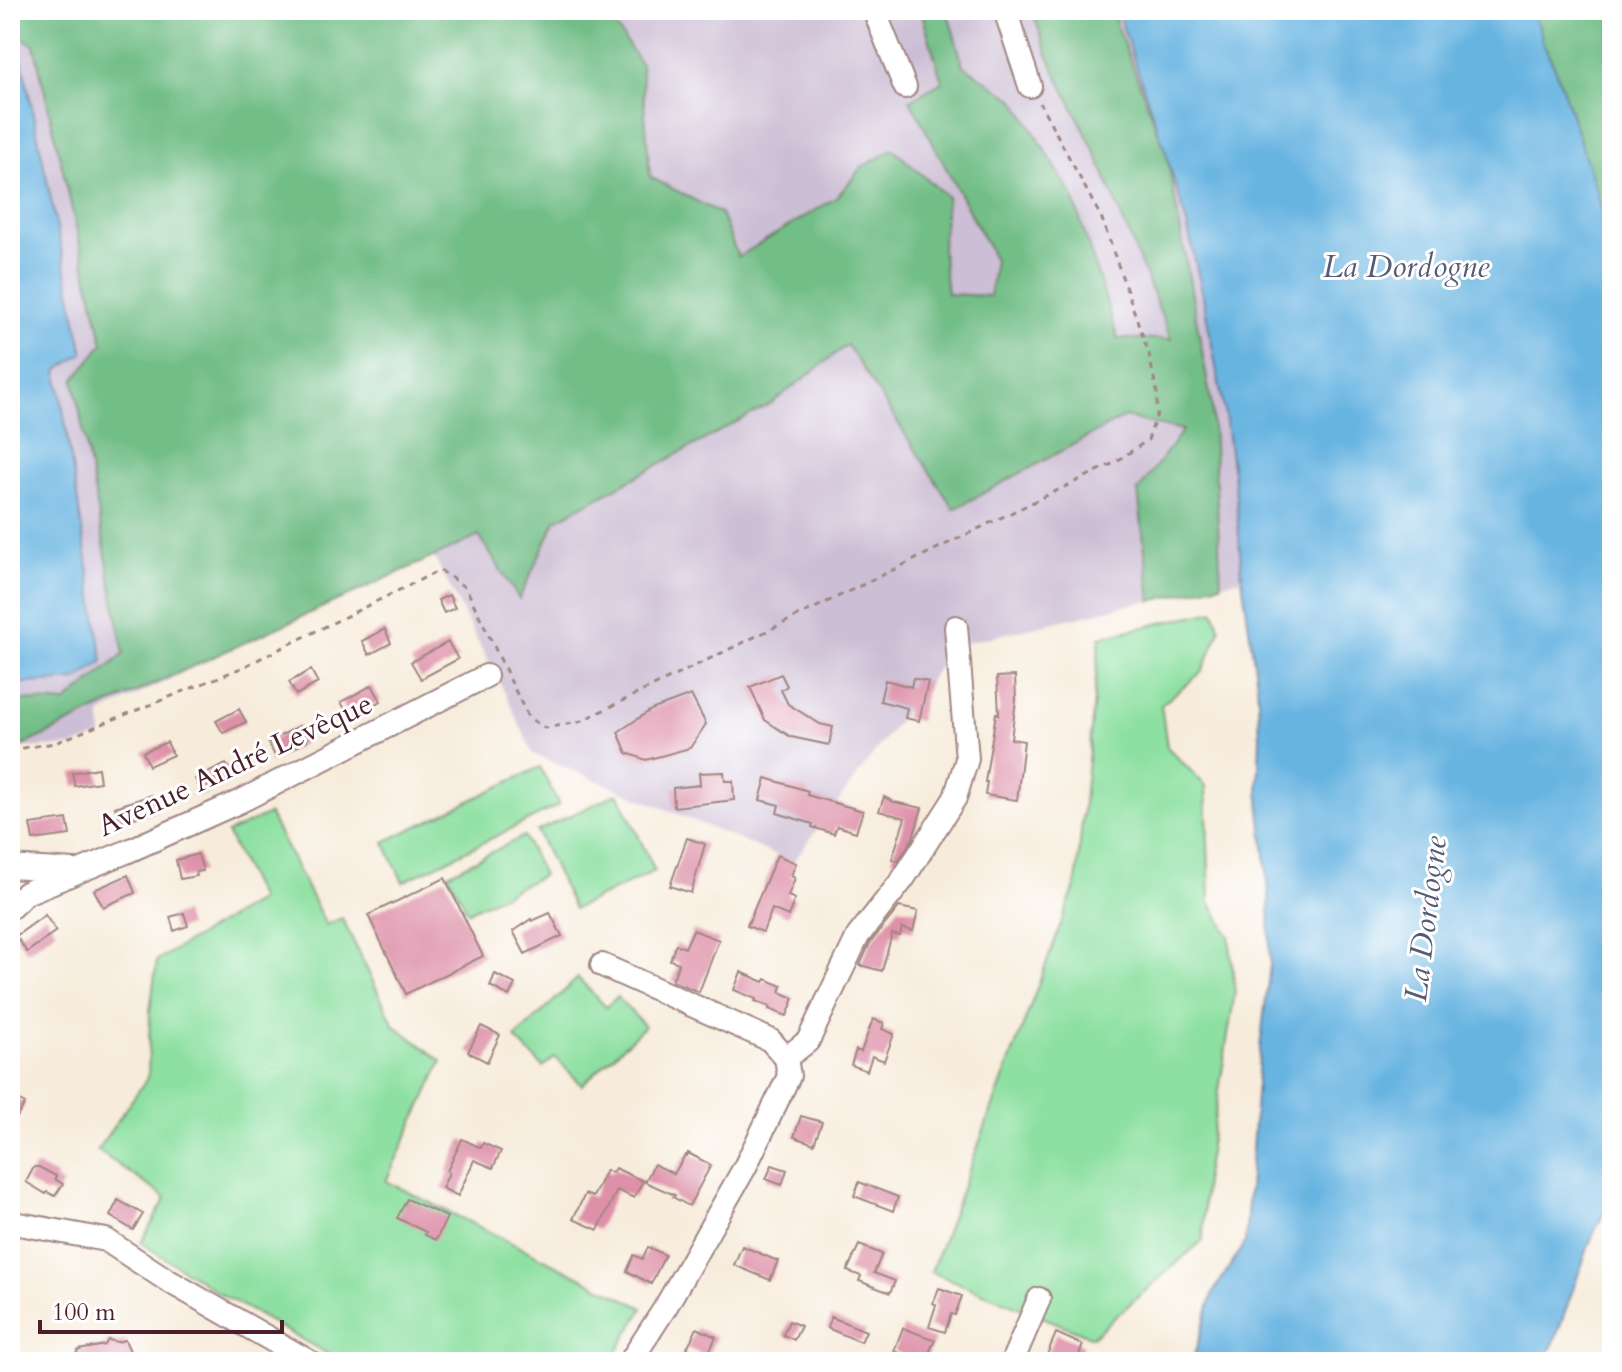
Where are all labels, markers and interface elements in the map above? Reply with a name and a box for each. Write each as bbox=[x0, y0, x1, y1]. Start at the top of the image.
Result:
water label: La Dordogne bbox=[1323, 245, 1490, 289]
street label: Avenue André Levêque bbox=[91, 683, 379, 847]
water label: La Dordogne bbox=[1394, 833, 1458, 1004]
scale bar bbox=[40, 1284, 282, 1334]
text: 100 m bbox=[52, 1296, 116, 1329]

